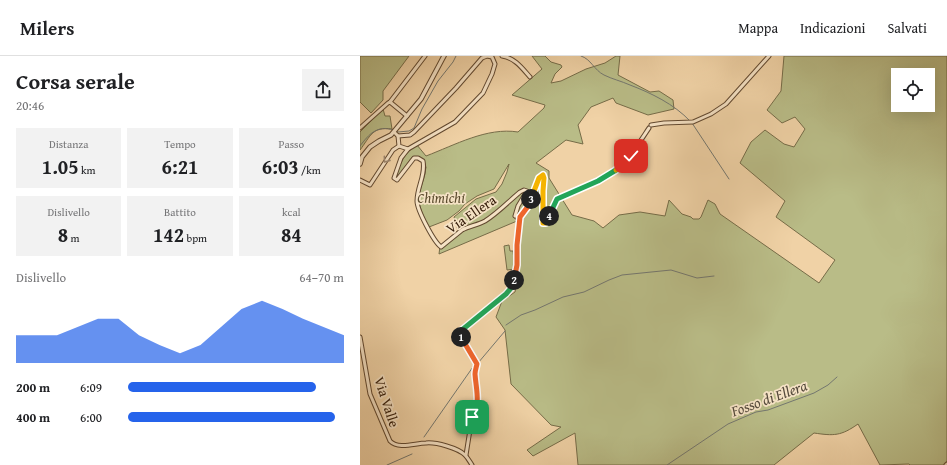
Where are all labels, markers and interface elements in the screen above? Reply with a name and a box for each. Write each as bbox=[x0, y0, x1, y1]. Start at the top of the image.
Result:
text: Milers bbox=[20, 14, 74, 42]
text: Mappa bbox=[738, 18, 778, 38]
text: Indicazioni bbox=[800, 18, 865, 38]
text: Salvati bbox=[887, 18, 927, 38]
text: Corsa serale bbox=[16, 65, 135, 97]
map controls bbox=[891, 68, 935, 112]
button: locate bbox=[891, 68, 935, 112]
button: share bbox=[302, 69, 344, 111]
text: 20:46 bbox=[16, 96, 44, 115]
text: Distanza bbox=[49, 136, 88, 152]
text: Tempo bbox=[164, 136, 196, 152]
text: Passo bbox=[279, 136, 304, 152]
pin bbox=[614, 139, 648, 173]
icon: check bbox=[620, 145, 642, 167]
text: 1.05 bbox=[42, 152, 79, 181]
text: 6:21 bbox=[162, 152, 198, 181]
text: 6:03 bbox=[262, 152, 299, 181]
one-way arrow bbox=[384, 155, 391, 162]
text: km bbox=[79, 162, 96, 178]
text: /km bbox=[299, 162, 321, 178]
park label: Chimichi bbox=[417, 188, 465, 208]
pin: 3 bbox=[521, 189, 541, 209]
street label: Via Ellera bbox=[442, 190, 500, 238]
text: 3 bbox=[528, 191, 534, 207]
text: Dislivello bbox=[47, 204, 90, 220]
text: Battito bbox=[164, 204, 196, 220]
text: kcal bbox=[282, 204, 301, 220]
pin: 4 bbox=[539, 206, 559, 226]
text: 4 bbox=[546, 208, 552, 224]
text: 8 bbox=[58, 220, 68, 249]
text: 142 bbox=[153, 220, 184, 249]
text: 84 bbox=[281, 220, 302, 249]
text: m bbox=[68, 230, 80, 246]
text: bpm bbox=[184, 230, 207, 246]
text: Dislivello bbox=[16, 268, 66, 287]
text: 64–70 m bbox=[299, 268, 344, 287]
pin: 2 bbox=[504, 270, 524, 290]
text: 2 bbox=[511, 272, 517, 288]
pin: 1 bbox=[451, 327, 471, 347]
text: 1 bbox=[458, 329, 464, 345]
street label: Via Valle bbox=[369, 374, 405, 430]
water label: Fosso di Ellera bbox=[727, 375, 810, 422]
text: 200 m bbox=[16, 378, 50, 397]
text: 6:09 bbox=[80, 378, 102, 397]
pin bbox=[455, 400, 489, 434]
icon: arrive bbox=[461, 406, 483, 428]
text: 400 m bbox=[16, 408, 50, 427]
text: 6:00 bbox=[80, 408, 102, 427]

